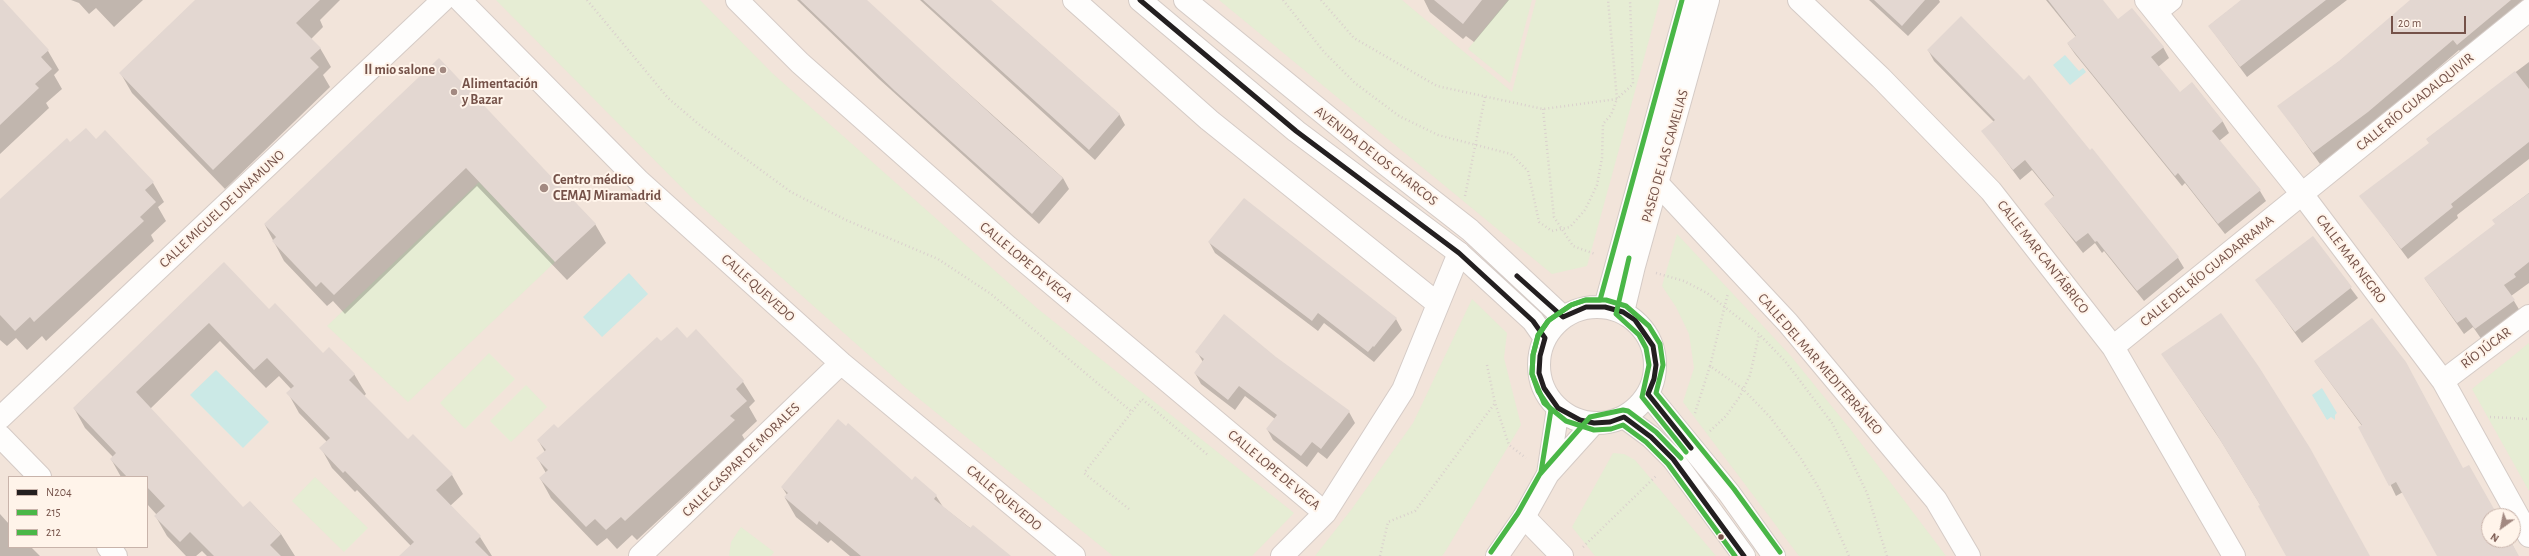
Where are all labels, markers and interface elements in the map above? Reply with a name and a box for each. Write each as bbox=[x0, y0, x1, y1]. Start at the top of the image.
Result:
scale bar bbox=[2393, 8, 2468, 34]
text: 20 m bbox=[2398, 17, 2421, 29]
street label: CALLE RÍO GUADALQUIVIR bbox=[2353, 49, 2477, 155]
place label: Il mio salone bbox=[364, 62, 435, 78]
marker: Il mio salone bbox=[438, 65, 448, 75]
place label: Alimentación y Bazar bbox=[462, 76, 538, 108]
marker: Alimentación y Bazar bbox=[449, 87, 459, 97]
street label: PASEO DE LAS CAMELIAS bbox=[1638, 88, 1692, 224]
street label: AVENIDA DE LOS CHARCOS bbox=[1311, 103, 1441, 209]
street label: CALLE MIGUEL DE UNAMUNO bbox=[156, 147, 288, 271]
place label: Centro médico CEMAJ Miramadrid bbox=[553, 172, 661, 204]
marker: Centro médico CEMAJ Miramadrid bbox=[538, 182, 550, 194]
street label: CALLE MAR CANTÁBRICO bbox=[1994, 197, 2092, 317]
street label: CALLE MAR NEGRO bbox=[2312, 211, 2390, 307]
street label: CALLE DEL RÍO GUADARRAMA bbox=[2137, 212, 2277, 330]
street label: CALLE LOPE DE VEGA bbox=[976, 218, 1076, 306]
street label: CALLE QUEVEDO bbox=[718, 251, 798, 325]
street label: CALLE DEL MAR MEDITERRÁNEO bbox=[1754, 290, 1886, 438]
street label: RÍO JÚCAR bbox=[2457, 324, 2515, 372]
street label: CALLE GASPAR DE MORALES bbox=[679, 399, 803, 521]
street label: CALLE LOPE DE VEGA bbox=[1224, 426, 1324, 514]
street label: CALLE QUEVEDO bbox=[963, 462, 1045, 534]
legend bbox=[8, 476, 148, 548]
text: N204 bbox=[46, 486, 72, 498]
text: 215 bbox=[46, 506, 61, 518]
north arrow bbox=[2481, 508, 2521, 548]
text: 212 bbox=[46, 526, 61, 538]
text: N bbox=[2489, 531, 2501, 544]
unlabelled marker bbox=[1716, 532, 1726, 542]

